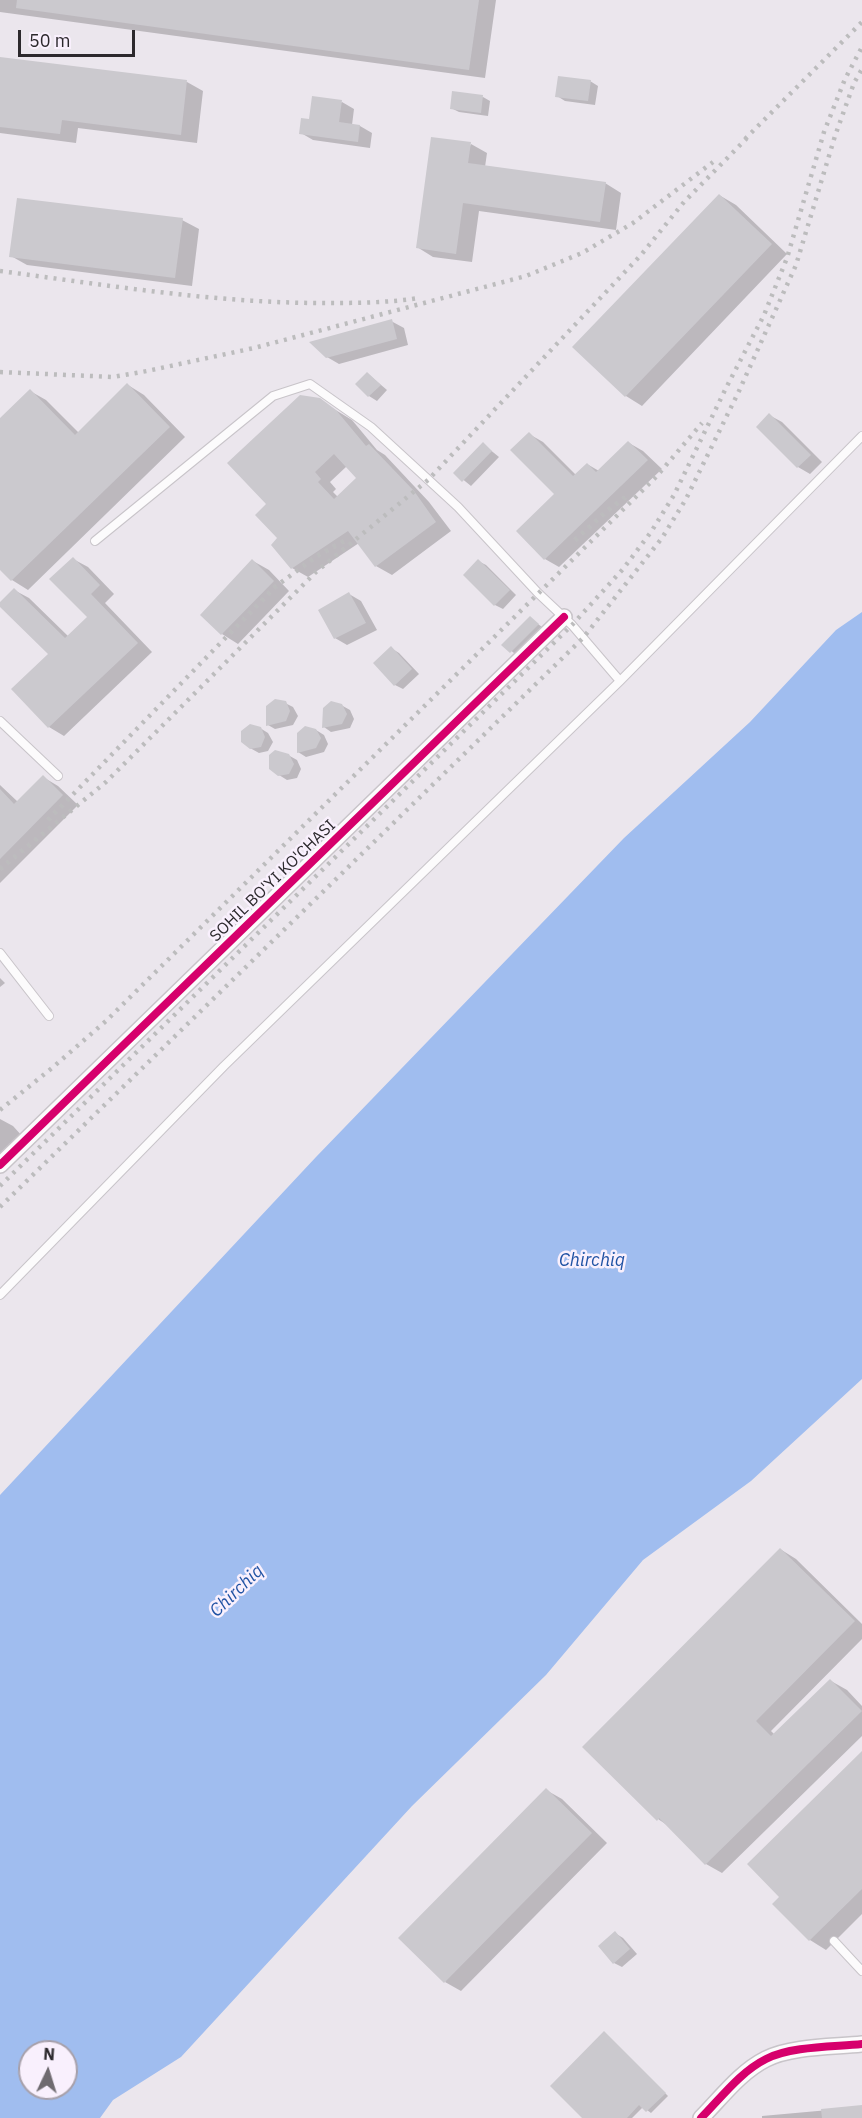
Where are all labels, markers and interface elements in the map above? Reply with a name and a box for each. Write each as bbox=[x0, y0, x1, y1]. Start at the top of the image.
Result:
scale bar bbox=[21, 18, 138, 56]
text: 50 m bbox=[29, 29, 71, 52]
street label: SOHIL BO'YI KO'CHASI bbox=[206, 816, 340, 946]
water label: Chirchiq bbox=[559, 1250, 625, 1272]
water label: Chirchiq bbox=[206, 1560, 268, 1622]
north arrow bbox=[18, 2040, 78, 2100]
text: N bbox=[43, 2044, 56, 2064]

